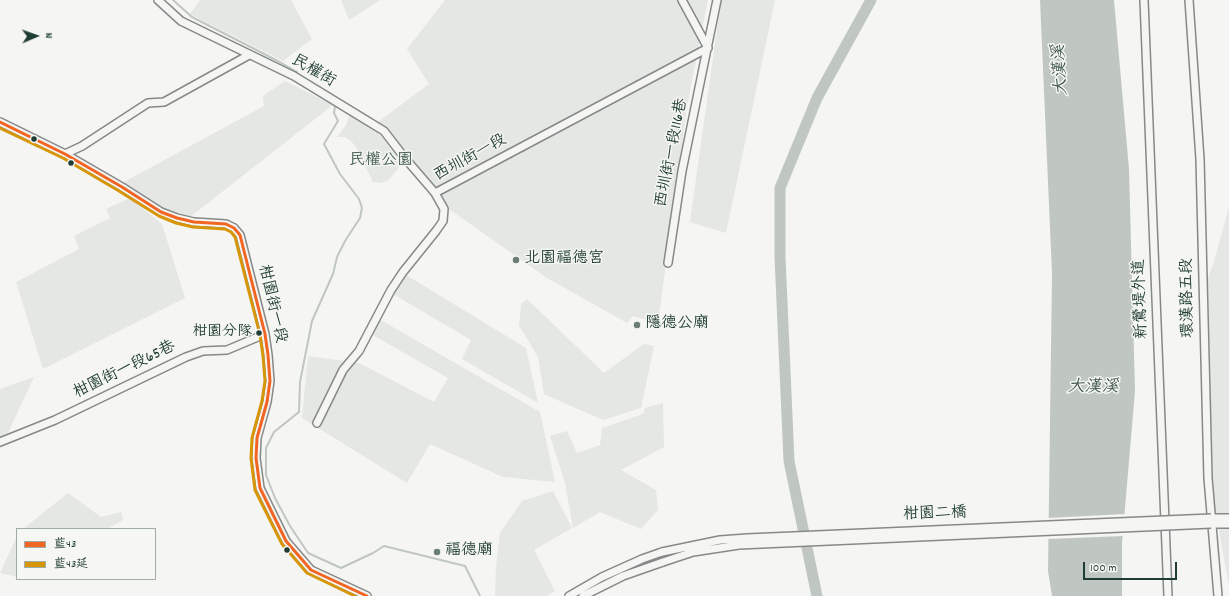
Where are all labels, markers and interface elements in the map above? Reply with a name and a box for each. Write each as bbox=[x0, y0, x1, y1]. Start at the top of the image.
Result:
north arrow bbox=[16, 16, 56, 56]
text: N bbox=[40, 33, 56, 39]
water label: 大漢溪 bbox=[1050, 44, 1074, 96]
street label: 民權街 bbox=[287, 52, 339, 92]
street label: 西圳街一段116巷 bbox=[653, 97, 693, 209]
street label: 西圳街一段 bbox=[431, 131, 511, 187]
unlabelled marker bbox=[29, 134, 39, 144]
park label: 民權公園 bbox=[349, 152, 413, 172]
unlabelled marker bbox=[66, 158, 76, 168]
place label: 北園福德宮 bbox=[524, 250, 604, 270]
marker: 北園福德宮 bbox=[511, 255, 521, 265]
street label: 環漢路五段 bbox=[1179, 258, 1199, 338]
street label: 新鶯堤外道 bbox=[1131, 259, 1153, 339]
street label: 柑園街一段 bbox=[253, 263, 289, 345]
place label: 隱德公廟 bbox=[645, 315, 709, 335]
marker: 隱德公廟 bbox=[632, 320, 642, 330]
place label: 柑園分隊 bbox=[192, 324, 252, 342]
marker: 柑園分隊 bbox=[254, 328, 264, 338]
street label: 柑園街一段65巷 bbox=[71, 338, 179, 404]
water label: 大漢溪 bbox=[1068, 379, 1118, 399]
street label: 柑園二橋 bbox=[903, 504, 967, 526]
legend bbox=[16, 528, 156, 580]
text: 藍43 bbox=[54, 536, 76, 553]
place label: 福德廟 bbox=[445, 542, 493, 562]
unlabelled marker bbox=[282, 545, 292, 555]
marker: 福德廟 bbox=[432, 547, 442, 557]
scale bar bbox=[1085, 554, 1179, 580]
text: 藍43延 bbox=[54, 556, 88, 573]
text: 100 m bbox=[1090, 560, 1117, 577]

